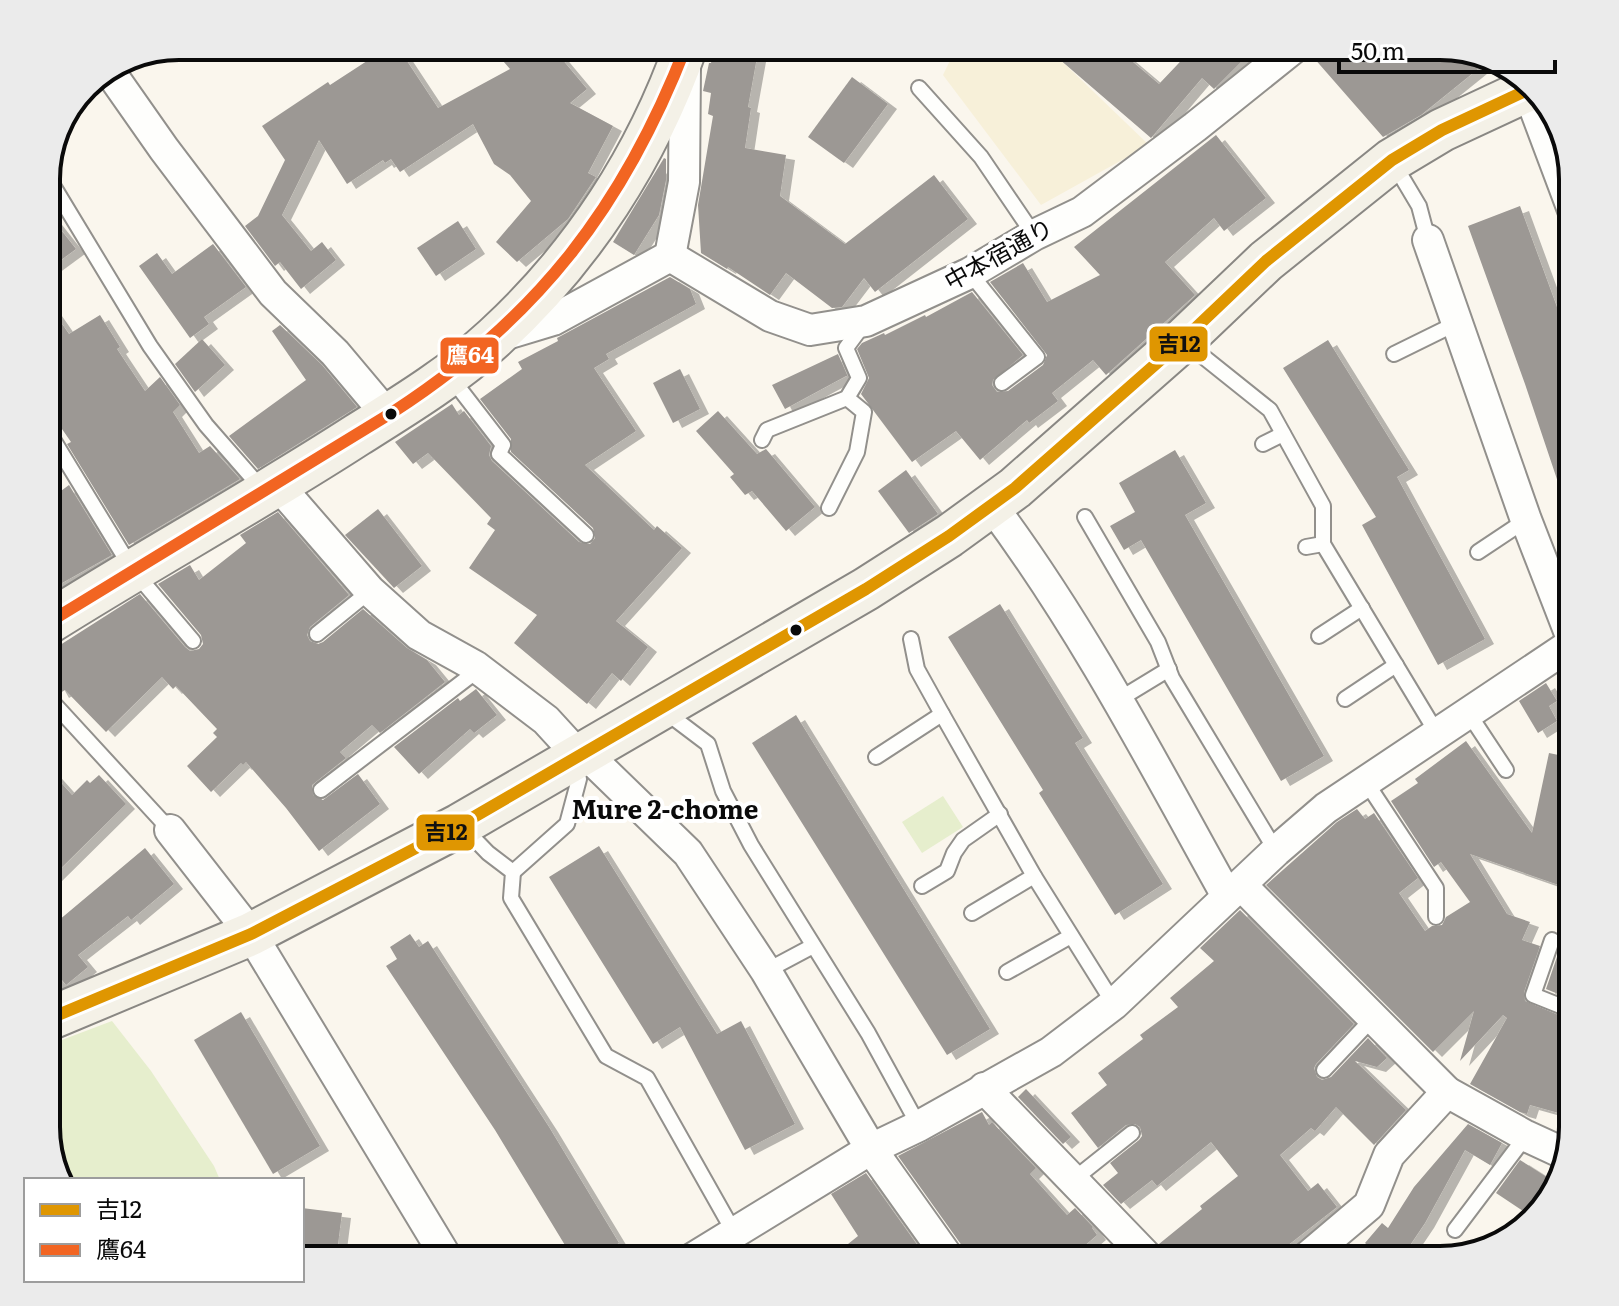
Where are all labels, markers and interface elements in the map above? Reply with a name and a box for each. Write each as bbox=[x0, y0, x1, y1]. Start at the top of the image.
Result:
scale bar bbox=[1339, 24, 1555, 74]
text: 50 m bbox=[1351, 32, 1405, 67]
street label: 中本宿通り bbox=[937, 208, 1059, 297]
line badge: 吉12 bbox=[1148, 325, 1209, 363]
text: 吉12 bbox=[1158, 326, 1201, 359]
line badge: 鷹64 bbox=[439, 336, 500, 375]
text: 鷹64 bbox=[446, 337, 494, 370]
unlabelled marker bbox=[383, 406, 399, 422]
unlabelled marker bbox=[788, 622, 804, 638]
district label: Mure 2-chome bbox=[571, 788, 759, 827]
line badge: 吉12 bbox=[415, 813, 476, 852]
text: 吉12 bbox=[425, 814, 468, 847]
legend bbox=[24, 1178, 304, 1282]
text: 吉12 bbox=[96, 1190, 142, 1225]
text: 鷹64 bbox=[96, 1230, 146, 1265]

